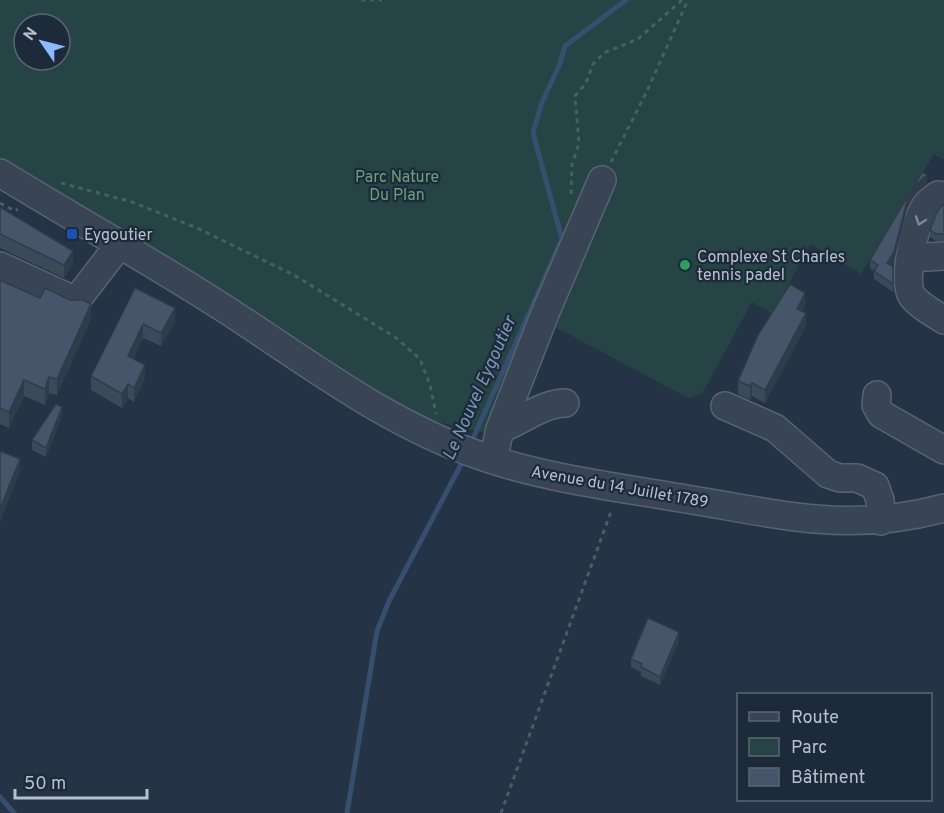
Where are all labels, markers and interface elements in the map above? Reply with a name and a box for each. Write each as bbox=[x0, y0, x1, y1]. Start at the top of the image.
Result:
north arrow bbox=[12, 12, 72, 72]
text: N bbox=[20, 24, 43, 45]
park label: Parc Nature Du Plan bbox=[355, 168, 439, 206]
one-way arrow bbox=[914, 215, 927, 225]
place label: Eygoutier bbox=[84, 226, 153, 246]
marker: Eygoutier bbox=[65, 227, 79, 241]
place label: Complexe St Charles tennis padel bbox=[697, 248, 845, 286]
marker: Complexe St Charles tennis padel bbox=[678, 258, 692, 272]
water label: Le Nouvel Eygoutier bbox=[438, 311, 523, 464]
street label: Avenue du 14 Juillet 1789 bbox=[529, 463, 710, 513]
legend bbox=[737, 693, 932, 801]
text: Route bbox=[791, 707, 839, 730]
text: Parc bbox=[791, 737, 827, 760]
scale bar bbox=[15, 762, 147, 800]
text: Bâtiment bbox=[791, 767, 865, 790]
text: 50 m bbox=[24, 773, 66, 796]

